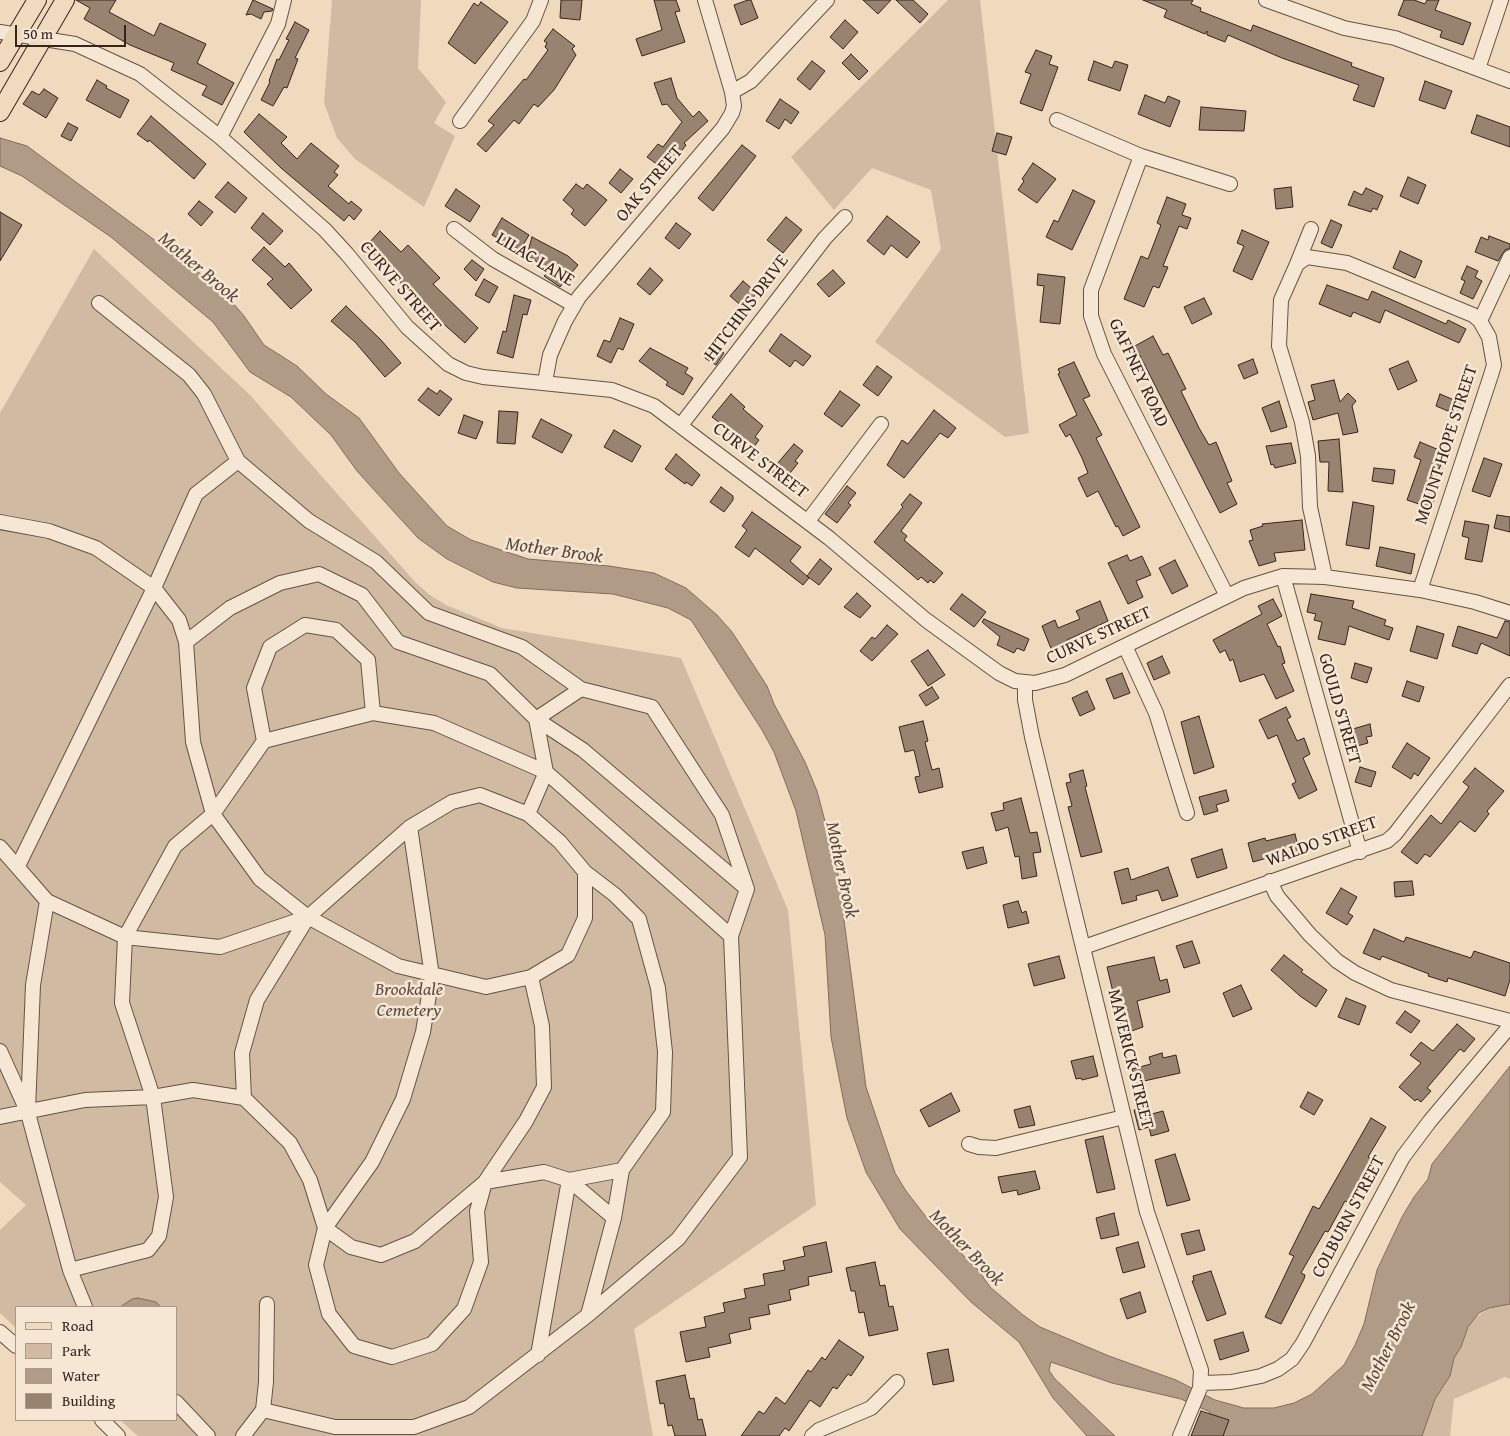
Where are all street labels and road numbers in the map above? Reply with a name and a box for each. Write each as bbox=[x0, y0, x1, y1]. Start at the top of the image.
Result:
street label: OAK STREET bbox=[612, 141, 688, 227]
street label: LILAC LANE bbox=[492, 228, 578, 292]
street label: CURVE STREET bbox=[355, 237, 445, 337]
street label: HITCHINS DRIVE bbox=[700, 251, 794, 365]
street label: GAFFNEY ROAD bbox=[1103, 315, 1173, 431]
street label: MOUNT HOPE STREET bbox=[1411, 362, 1483, 528]
street label: CURVE STREET bbox=[708, 418, 812, 504]
street label: CURVE STREET bbox=[1043, 602, 1155, 670]
street label: GOULD STREET bbox=[1313, 651, 1365, 767]
street label: WALDO STREET bbox=[1263, 812, 1381, 872]
street label: MAVERICK STREET bbox=[1102, 987, 1158, 1131]
street label: COLBURN STREET bbox=[1308, 1152, 1390, 1282]

